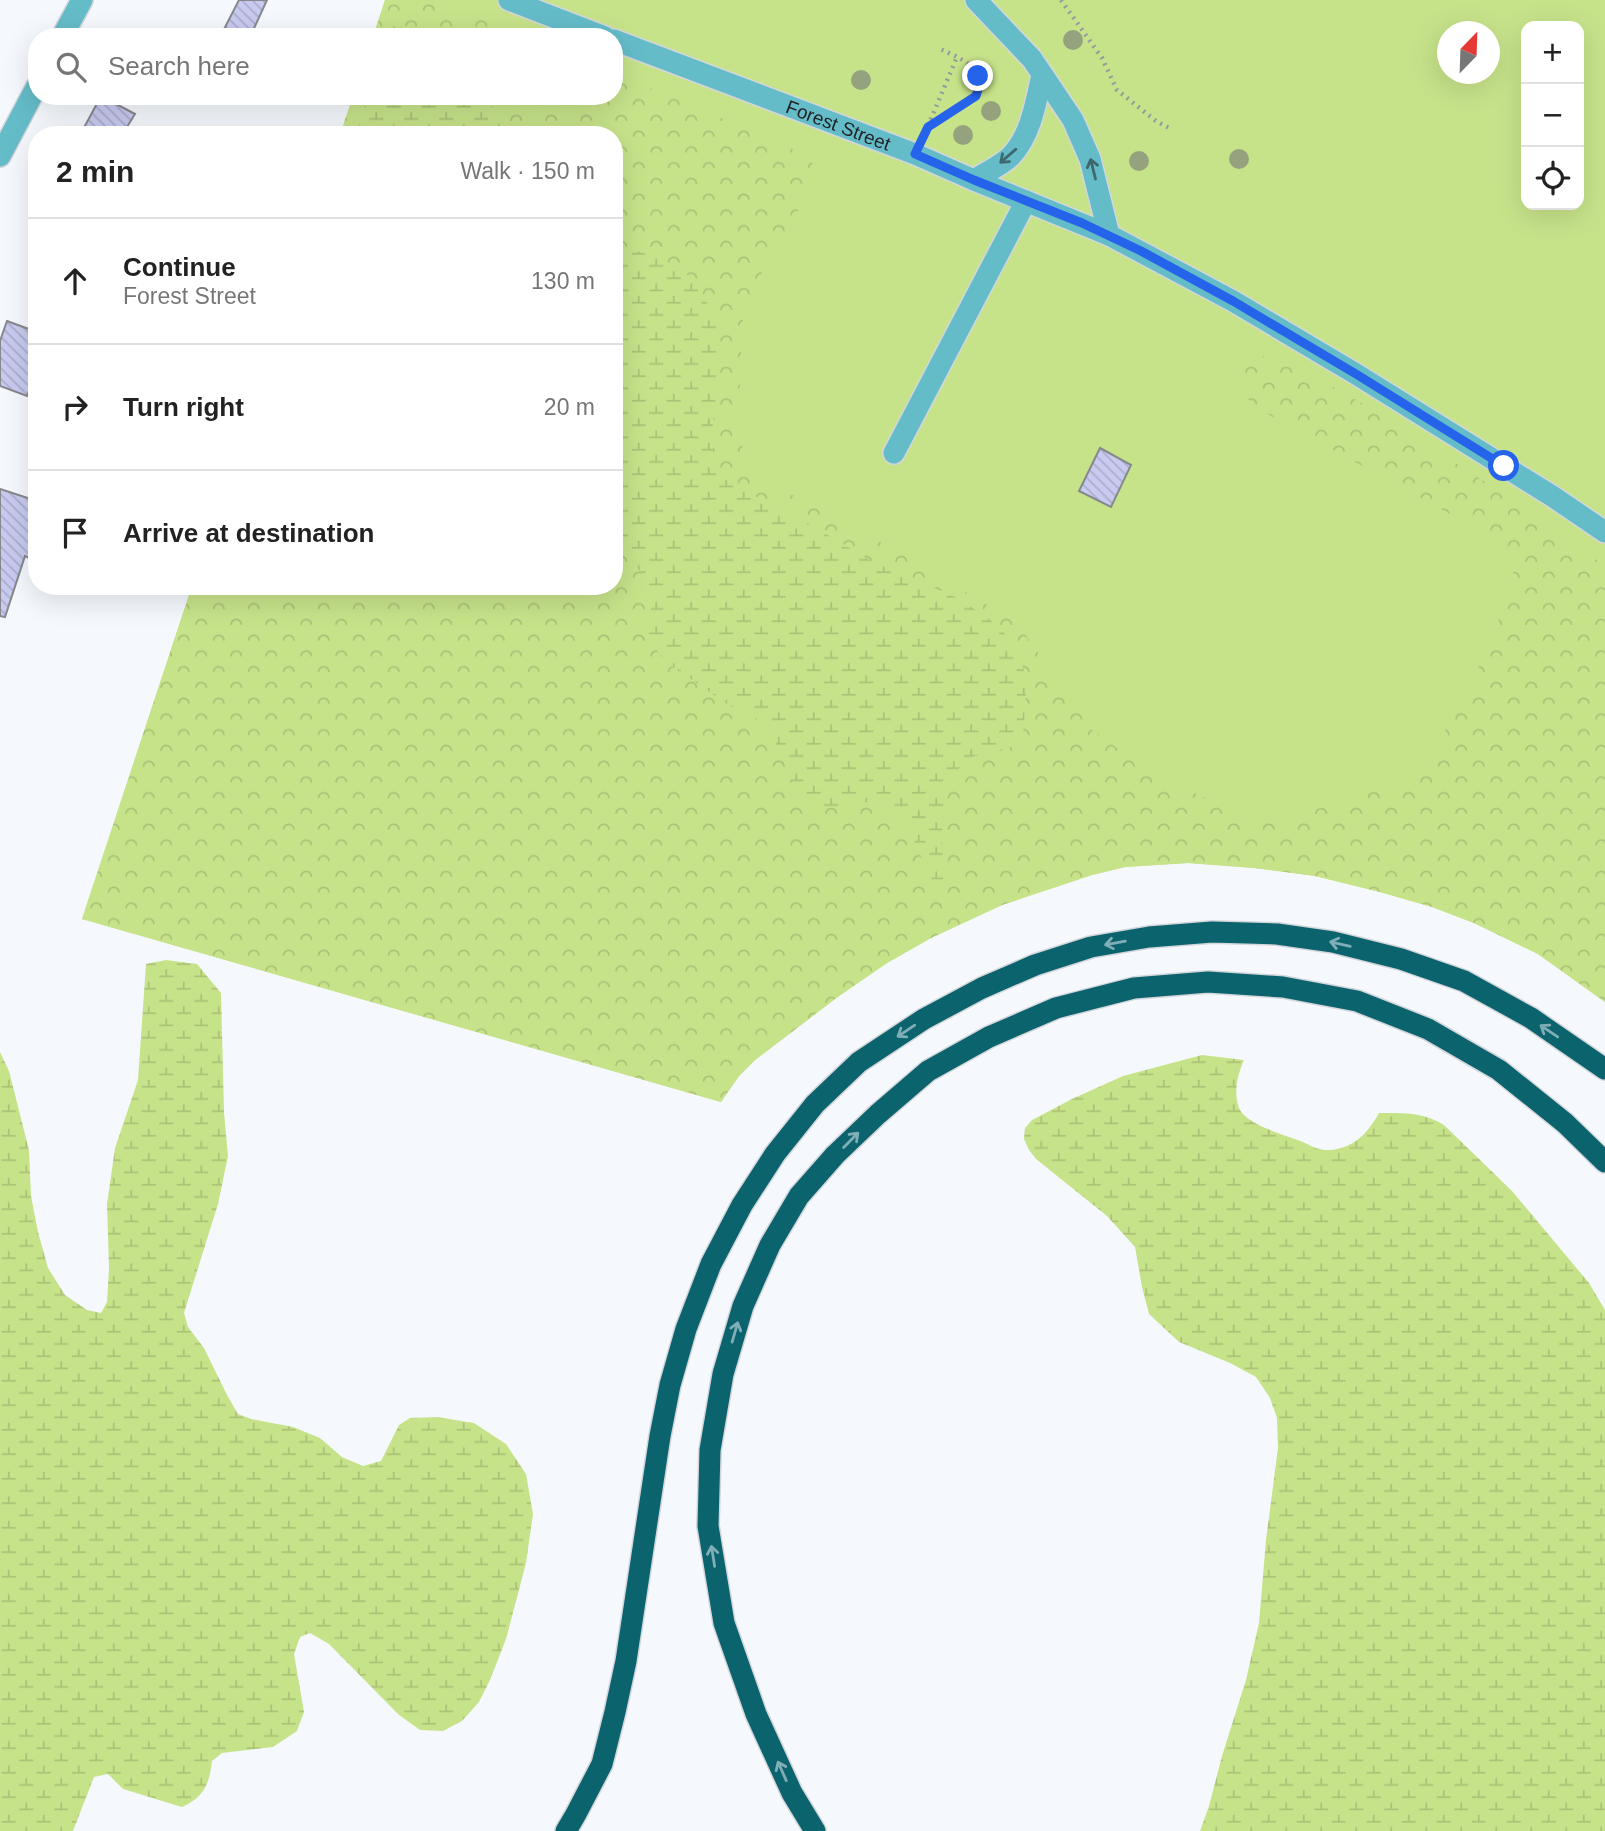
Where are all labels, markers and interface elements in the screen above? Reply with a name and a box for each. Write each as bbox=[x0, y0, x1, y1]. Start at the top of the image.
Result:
north arrow bbox=[1437, 21, 1500, 84]
map controls bbox=[1521, 21, 1584, 210]
button: + bbox=[1521, 21, 1584, 84]
search box bbox=[28, 28, 623, 105]
icon: search bbox=[52, 48, 90, 86]
text: Search here bbox=[108, 51, 250, 81]
route end bbox=[962, 60, 993, 91]
button: − bbox=[1521, 84, 1584, 147]
street label: Forest Street bbox=[783, 96, 894, 155]
button: locate bbox=[1521, 147, 1584, 210]
one-way arrow bbox=[999, 148, 1017, 164]
text: 2 min bbox=[56, 155, 134, 188]
text: Walk · 150 m bbox=[460, 158, 595, 184]
one-way arrow bbox=[1085, 158, 1098, 180]
text: Continue bbox=[123, 252, 236, 282]
icon: ahead bbox=[56, 262, 94, 300]
text: 130 m bbox=[531, 268, 595, 294]
text: Forest Street bbox=[123, 283, 256, 309]
icon: right bbox=[56, 388, 94, 426]
text: Turn right bbox=[123, 392, 244, 422]
text: 20 m bbox=[544, 394, 595, 420]
route start bbox=[1488, 450, 1519, 481]
icon: arrive bbox=[56, 514, 94, 552]
text: Arrive at destination bbox=[123, 518, 374, 548]
one-way arrow bbox=[1104, 937, 1127, 950]
one-way arrow bbox=[1329, 937, 1352, 951]
one-way arrow bbox=[1540, 1023, 1559, 1038]
one-way arrow bbox=[897, 1024, 917, 1038]
one-way arrow bbox=[843, 1131, 860, 1148]
one-way arrow bbox=[730, 1321, 743, 1343]
one-way arrow bbox=[706, 1545, 719, 1568]
one-way arrow bbox=[775, 1761, 788, 1783]

